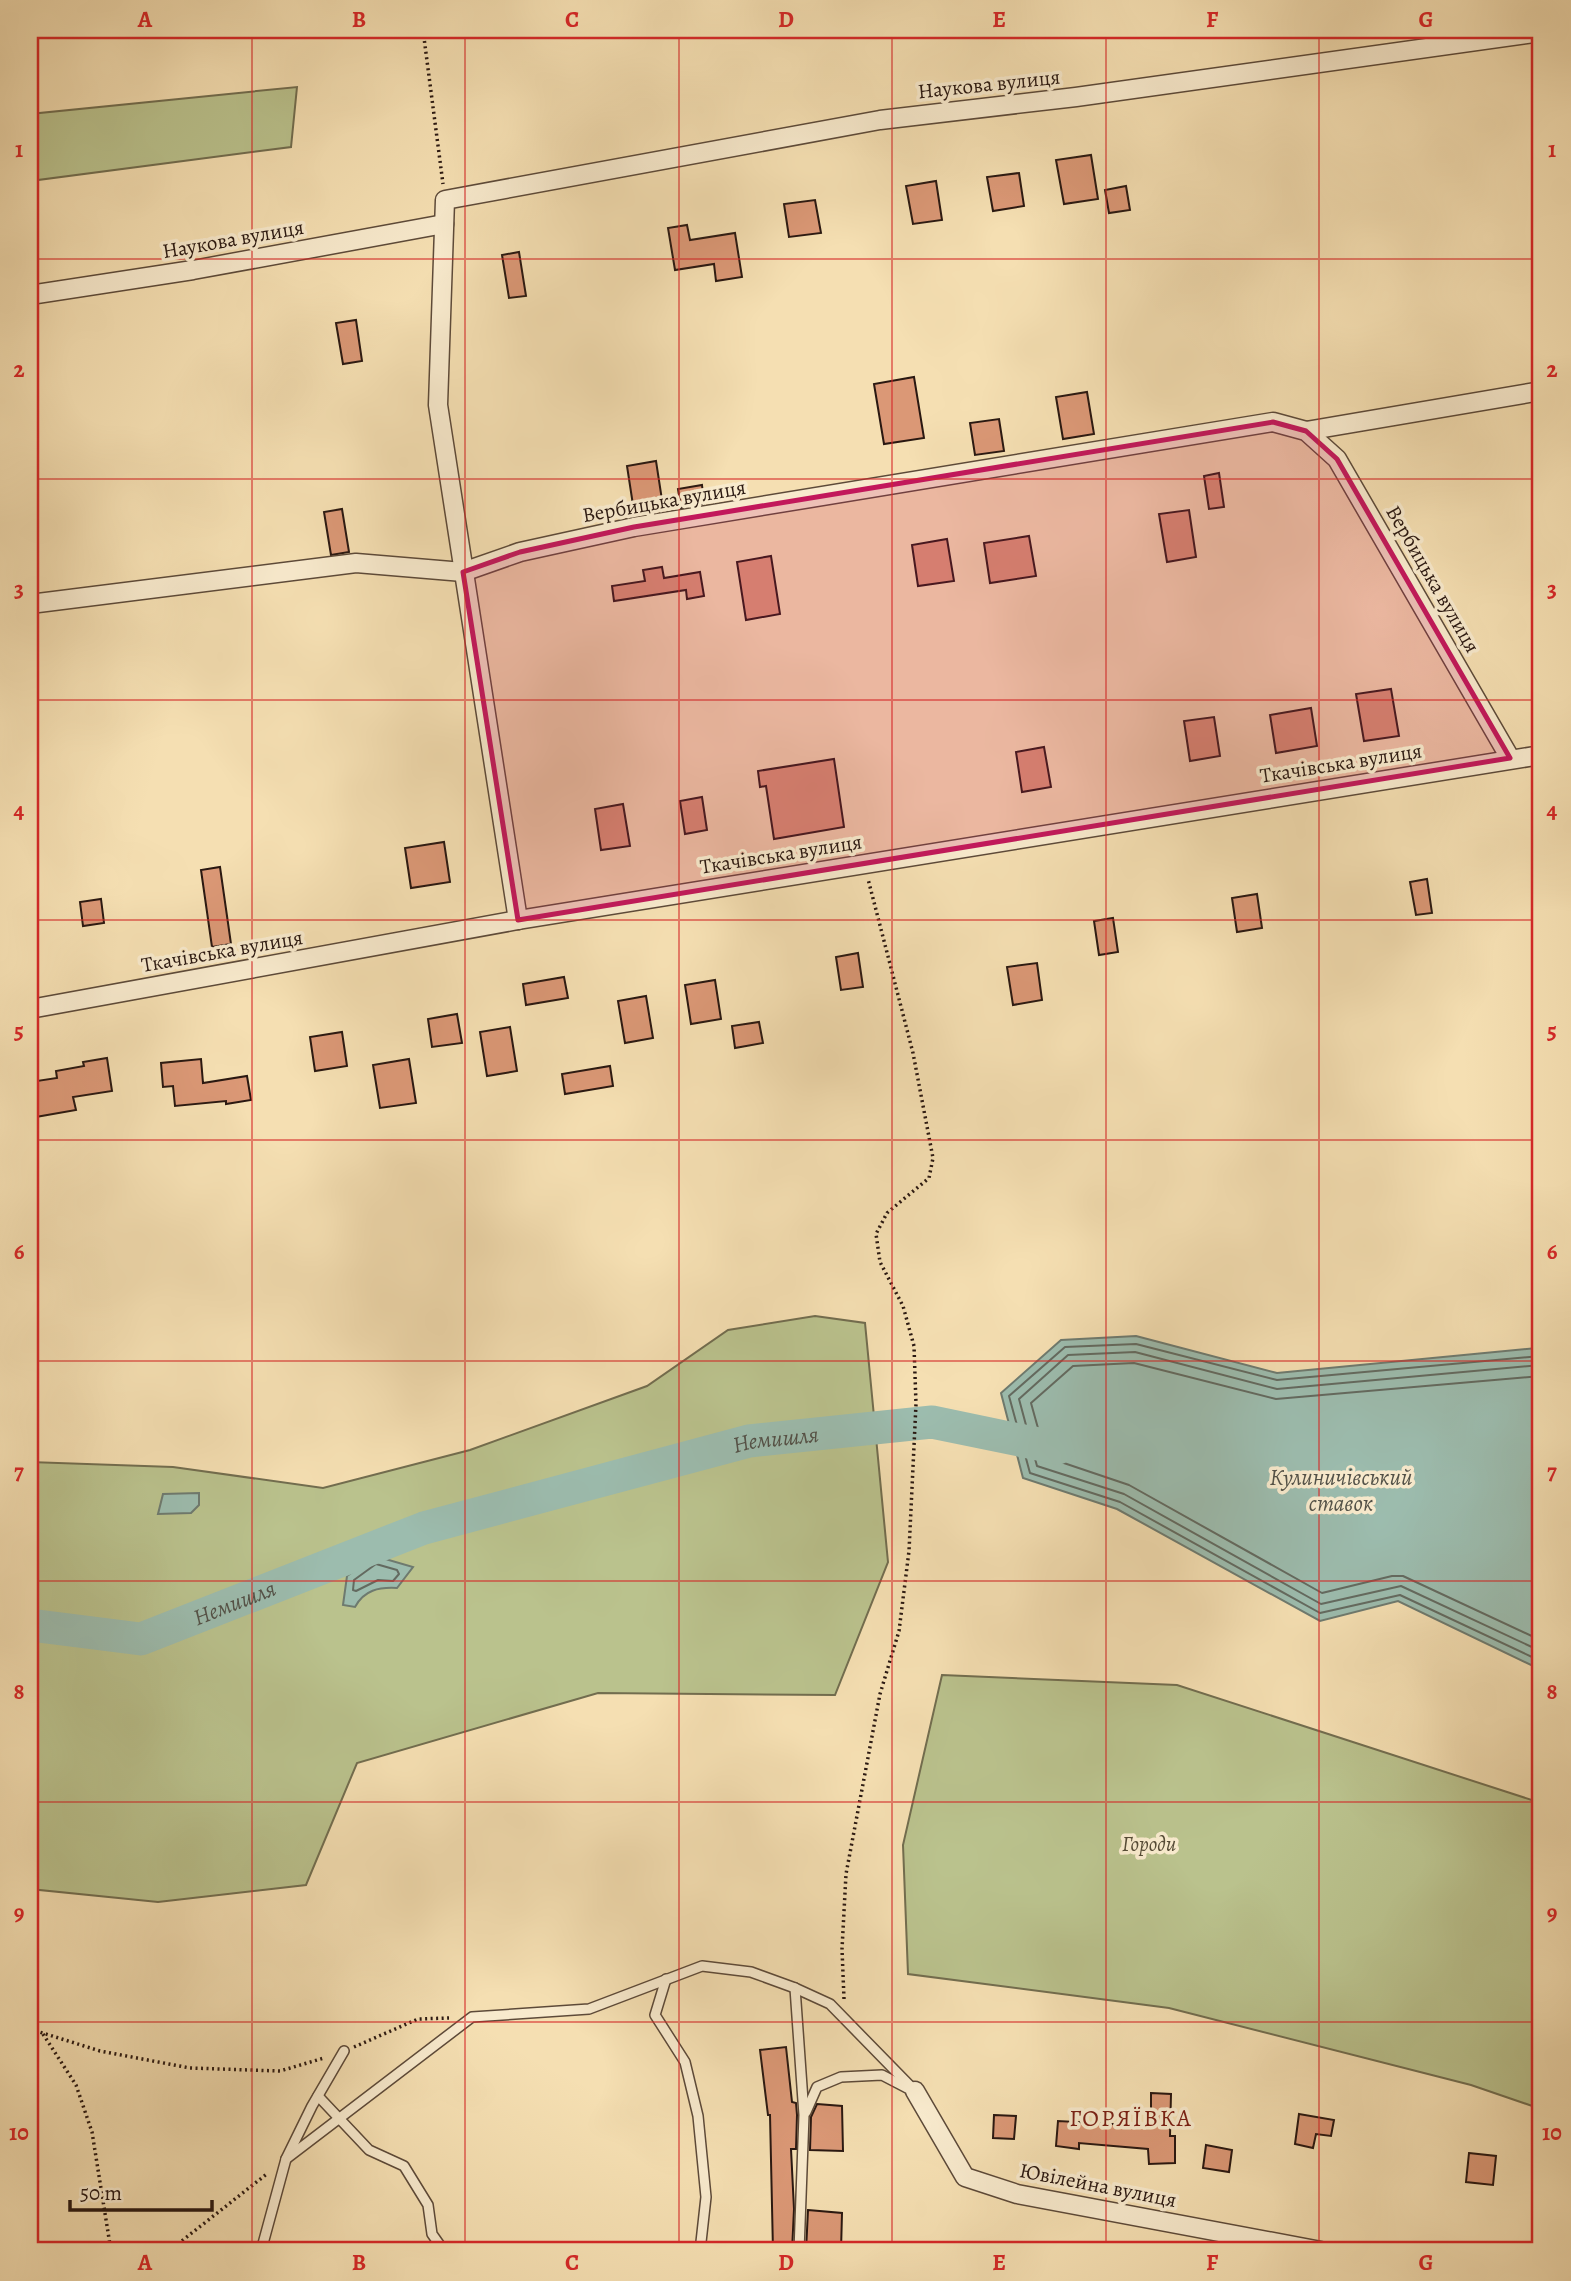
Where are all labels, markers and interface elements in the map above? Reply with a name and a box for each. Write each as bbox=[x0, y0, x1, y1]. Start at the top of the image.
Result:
text: A bbox=[137, 4, 153, 35]
text: B bbox=[352, 4, 366, 35]
text: C bbox=[565, 4, 579, 35]
text: D bbox=[778, 4, 794, 35]
text: E bbox=[992, 4, 1006, 35]
text: F bbox=[1206, 4, 1219, 35]
text: G bbox=[1418, 4, 1434, 35]
street label: Наукова вулиця bbox=[916, 63, 1062, 105]
text: 1 bbox=[15, 134, 23, 165]
text: 1 bbox=[1548, 134, 1556, 165]
street label: Наукова вулиця bbox=[160, 213, 306, 265]
text: 2 bbox=[13, 354, 25, 385]
text: 2 bbox=[1546, 354, 1558, 385]
street label: Вербицька вулиця bbox=[580, 473, 748, 529]
street label: Вербицька вулиця bbox=[1379, 500, 1487, 658]
text: 3 bbox=[14, 574, 24, 605]
text: 3 bbox=[1547, 574, 1557, 605]
street label: Ткачівська вулиця bbox=[1258, 736, 1424, 790]
text: 4 bbox=[14, 795, 25, 826]
text: 4 bbox=[1547, 795, 1558, 826]
street label: Ткачівська вулиця bbox=[698, 827, 864, 881]
street label: Ткачівська вулиця bbox=[139, 923, 305, 979]
text: 5 bbox=[14, 1015, 24, 1046]
text: 5 bbox=[1547, 1015, 1557, 1046]
text: 6 bbox=[14, 1236, 25, 1267]
text: 6 bbox=[1547, 1236, 1558, 1267]
water label: Немишля bbox=[729, 1418, 820, 1460]
text: 7 bbox=[14, 1456, 24, 1487]
text: 7 bbox=[1547, 1456, 1557, 1487]
water label: Кулиничівський ставок bbox=[1270, 1462, 1412, 1519]
water label: Немишля bbox=[188, 1572, 280, 1633]
text: 8 bbox=[13, 1676, 25, 1707]
text: 8 bbox=[1546, 1676, 1558, 1707]
park label: Городи bbox=[1122, 1830, 1176, 1858]
text: 9 bbox=[14, 1897, 24, 1928]
text: 9 bbox=[1547, 1897, 1557, 1928]
district label: ГОРЯЇВКА bbox=[1069, 2102, 1193, 2134]
text: 10 bbox=[9, 2117, 29, 2148]
text: 10 bbox=[1542, 2117, 1562, 2148]
street label: Ювілейна вулиця bbox=[1017, 2156, 1179, 2214]
scale bar bbox=[70, 2169, 212, 2213]
text: 50 m bbox=[80, 2179, 122, 2207]
text: A bbox=[137, 2247, 153, 2278]
text: B bbox=[352, 2247, 366, 2278]
text: C bbox=[565, 2247, 579, 2278]
text: D bbox=[778, 2247, 794, 2278]
text: E bbox=[992, 2247, 1006, 2278]
text: F bbox=[1206, 2247, 1219, 2278]
text: G bbox=[1418, 2247, 1434, 2278]

